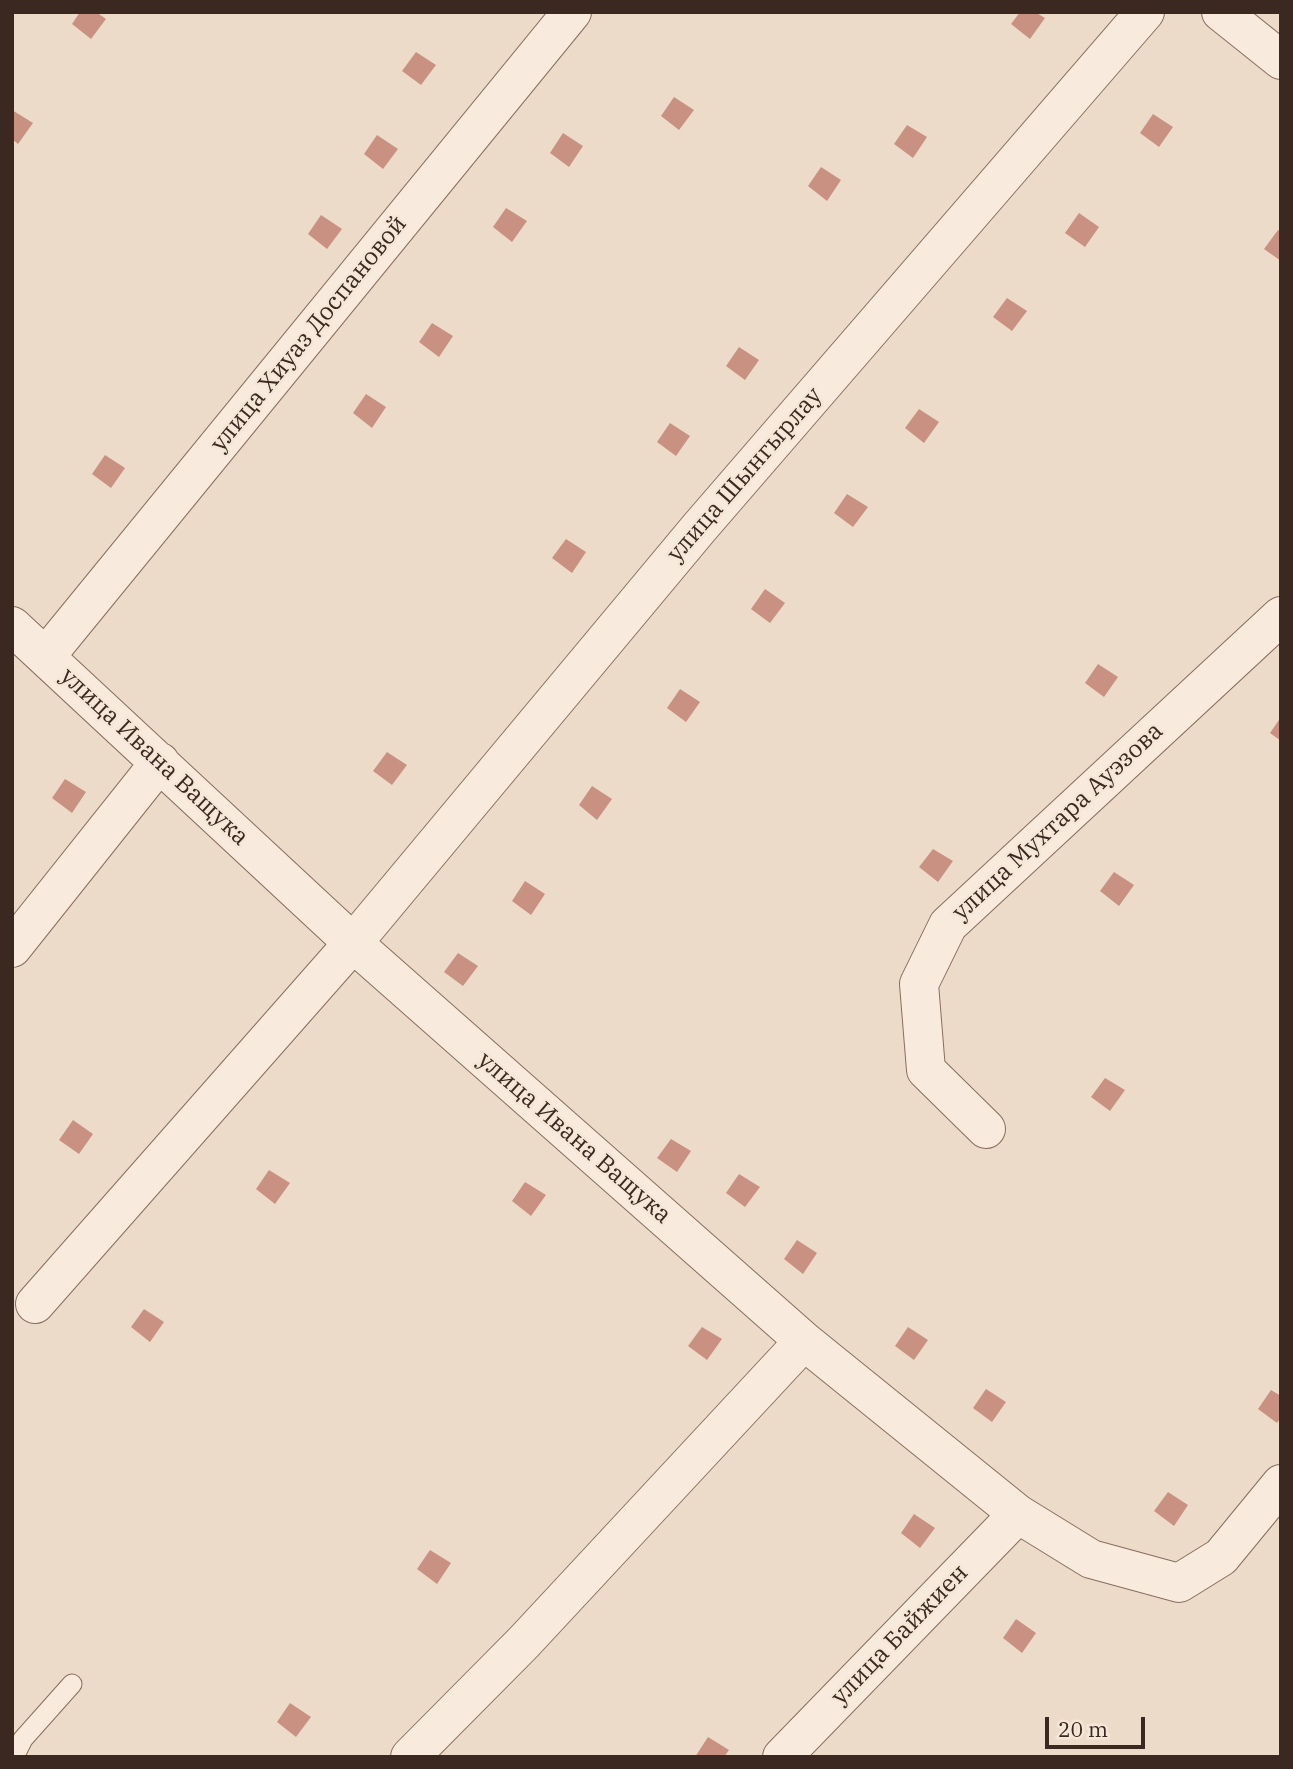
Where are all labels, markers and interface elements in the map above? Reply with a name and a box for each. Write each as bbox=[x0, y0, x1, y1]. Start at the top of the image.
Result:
street label: улица Хиуаз Доспановой bbox=[205, 210, 413, 458]
street label: улица Шынгырлау bbox=[661, 382, 829, 568]
street label: улица Ивана Ващука bbox=[54, 662, 254, 852]
street label: улица Мухтара Ауэзова bbox=[947, 717, 1169, 927]
street label: улица Ивана Ващука bbox=[471, 1046, 677, 1230]
street label: улица Байжиен bbox=[826, 1559, 974, 1711]
scale bar bbox=[1048, 1702, 1148, 1746]
text: 20 m bbox=[1058, 1715, 1108, 1743]

